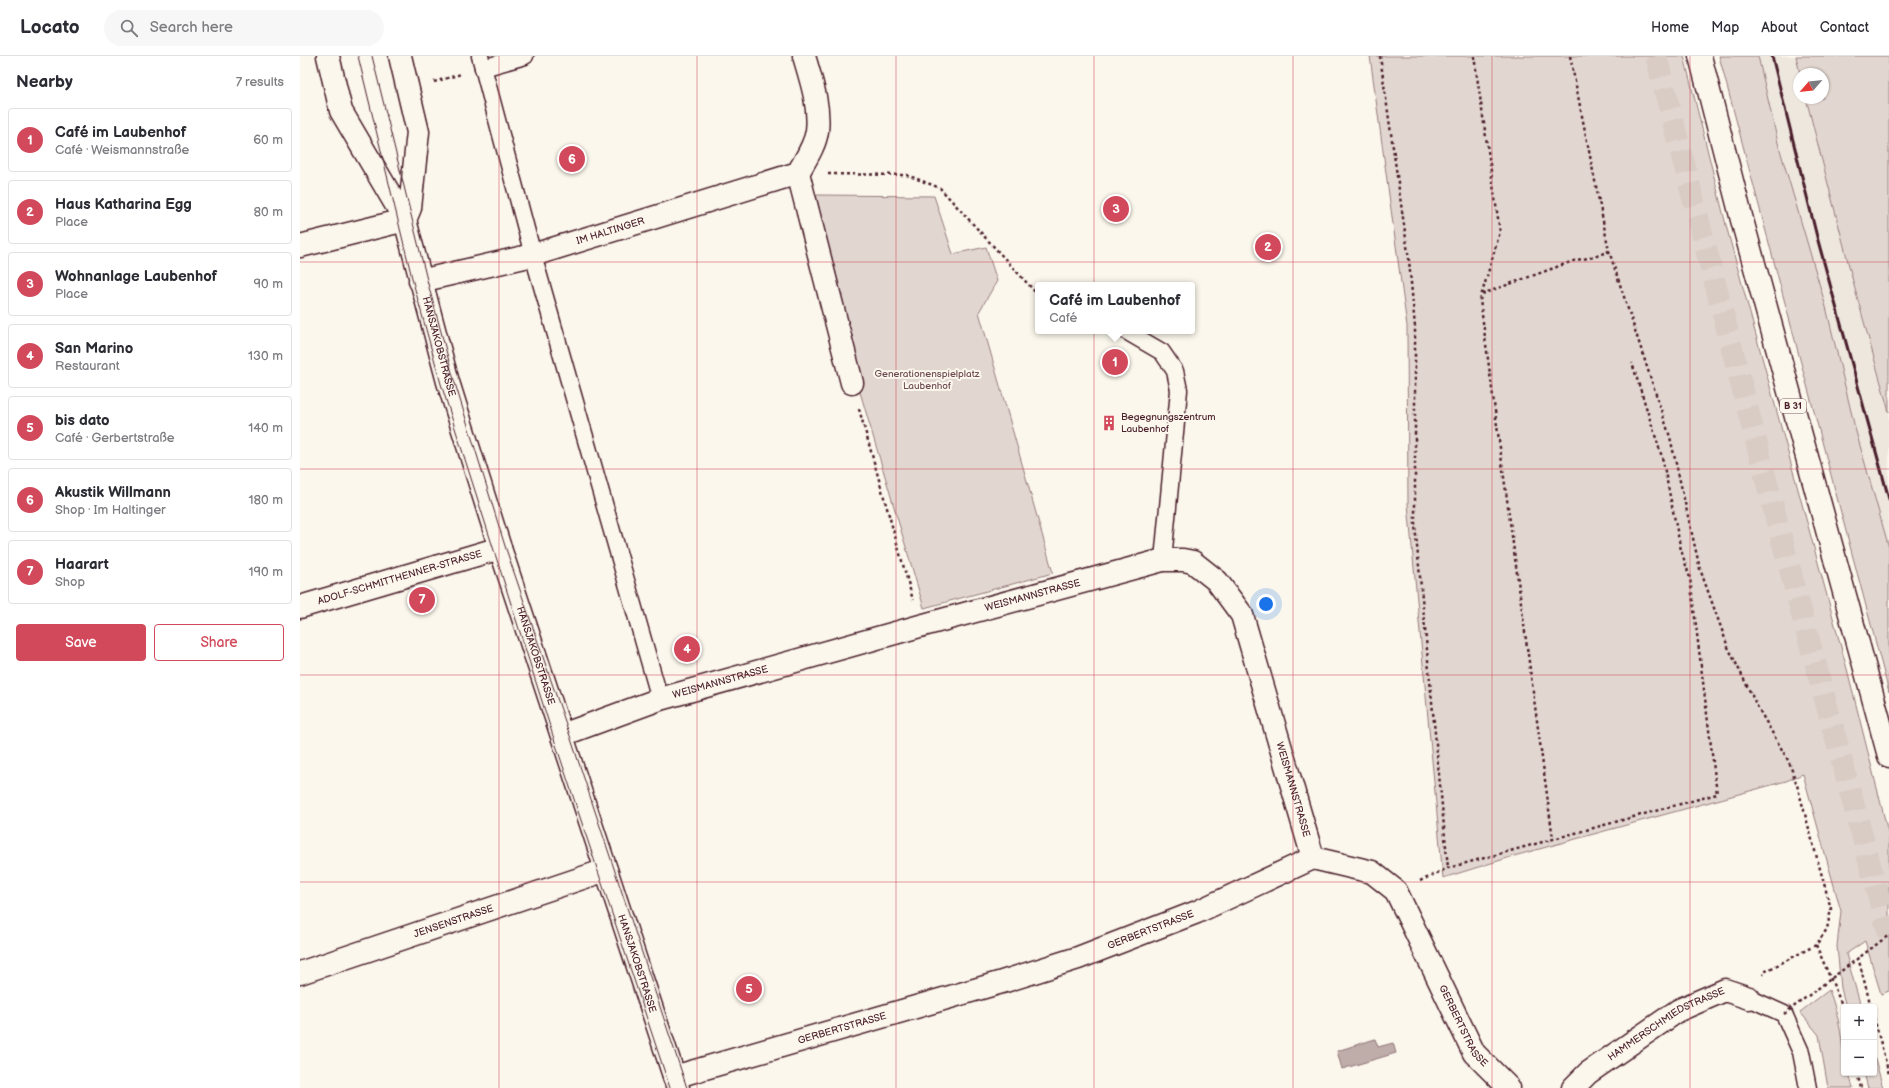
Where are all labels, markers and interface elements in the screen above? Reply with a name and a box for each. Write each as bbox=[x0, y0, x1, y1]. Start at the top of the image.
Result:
search box bbox=[104, 10, 384, 46]
text: Locato bbox=[20, 16, 80, 39]
icon: search bbox=[118, 17, 140, 39]
text: Search here bbox=[150, 18, 233, 37]
text: Home bbox=[1651, 19, 1689, 36]
text: Map bbox=[1711, 19, 1739, 36]
text: About bbox=[1761, 19, 1798, 36]
text: Contact bbox=[1820, 19, 1869, 36]
north arrow bbox=[1793, 68, 1829, 104]
text: Nearby bbox=[16, 72, 73, 92]
text: 7 results bbox=[236, 74, 284, 90]
text: Café im Laubenhof bbox=[55, 123, 186, 142]
text: 1 bbox=[27, 132, 33, 148]
text: 60 m bbox=[253, 132, 283, 148]
text: Café · Weismannstraße bbox=[55, 142, 189, 158]
pin: 6 bbox=[559, 144, 585, 174]
pin: 3 bbox=[1103, 194, 1129, 224]
text: Haus Katharina Egg bbox=[55, 195, 192, 214]
text: 2 bbox=[26, 204, 34, 220]
text: 80 m bbox=[254, 204, 283, 220]
text: Place bbox=[55, 214, 88, 230]
street label: IM HALTINGER bbox=[575, 215, 646, 247]
pin: 2 bbox=[1255, 232, 1281, 262]
text: Wohnanlage Laubenhof bbox=[55, 267, 217, 286]
text: 3 bbox=[26, 276, 34, 292]
text: 90 m bbox=[254, 276, 283, 292]
popup bbox=[1035, 282, 1195, 334]
text: Place bbox=[55, 286, 88, 302]
text: Café im Laubenhof bbox=[1049, 291, 1181, 310]
street label: HANSJAKOBSTRASSE bbox=[420, 296, 458, 398]
text: Café bbox=[1049, 310, 1077, 326]
text: San Marino bbox=[55, 339, 133, 358]
pin: 1 bbox=[1102, 347, 1128, 377]
text: 4 bbox=[26, 348, 34, 364]
text: 130 m bbox=[248, 348, 283, 364]
text: Restaurant bbox=[55, 358, 120, 374]
park label: Generationenspielplatz Laubenhof bbox=[874, 368, 980, 392]
road number: B 31 bbox=[1780, 399, 1806, 413]
text: bis dato bbox=[55, 411, 110, 430]
place label: Begegnungszentrum Laubenhof bbox=[1121, 411, 1216, 435]
building icon: Begegnungszentrum Laubenhof bbox=[1100, 414, 1118, 432]
text: 5 bbox=[26, 420, 34, 436]
text: 140 m bbox=[248, 420, 283, 436]
text: Café · Gerbertstraße bbox=[55, 430, 174, 446]
text: Akustik Willmann bbox=[55, 483, 171, 502]
text: 6 bbox=[26, 492, 34, 508]
text: 180 m bbox=[248, 492, 283, 508]
text: Shop · Im Haltinger bbox=[55, 502, 166, 518]
street label: ADOLF-SCHMITTHENNER-STRASSE bbox=[316, 548, 484, 607]
text: Haarart bbox=[55, 555, 109, 574]
text: 7 bbox=[26, 564, 34, 580]
text: 190 m bbox=[249, 564, 283, 580]
text: Shop bbox=[55, 574, 85, 590]
street label: WEISMANNSTRASSE bbox=[983, 577, 1082, 614]
pin: 7 bbox=[409, 585, 435, 615]
your location bbox=[1256, 594, 1276, 614]
street label: HANSJAKOBSTRASSE bbox=[514, 605, 557, 707]
button: Save bbox=[16, 624, 146, 661]
button: Share bbox=[154, 624, 284, 661]
pin: 4 bbox=[674, 634, 700, 664]
street label: WEISMANNSTRASSE bbox=[671, 663, 770, 701]
street label: WEISMANNSTRASSE bbox=[1273, 740, 1313, 839]
street label: JENSENSTRASSE bbox=[412, 902, 495, 940]
street label: GERBERTSTRASSE bbox=[1106, 908, 1196, 952]
street label: HANSJAKOBSTRASSE bbox=[615, 913, 659, 1015]
pin: 5 bbox=[736, 974, 762, 1004]
street label: GERBERTSTRASSE bbox=[1436, 983, 1491, 1070]
street label: HAMMERSCHMIEDSTRASSE bbox=[1606, 985, 1727, 1063]
map controls bbox=[1841, 1004, 1877, 1076]
button: + bbox=[1841, 1004, 1877, 1040]
street label: GERBERTSTRASSE bbox=[796, 1010, 888, 1047]
button: − bbox=[1841, 1040, 1877, 1076]

